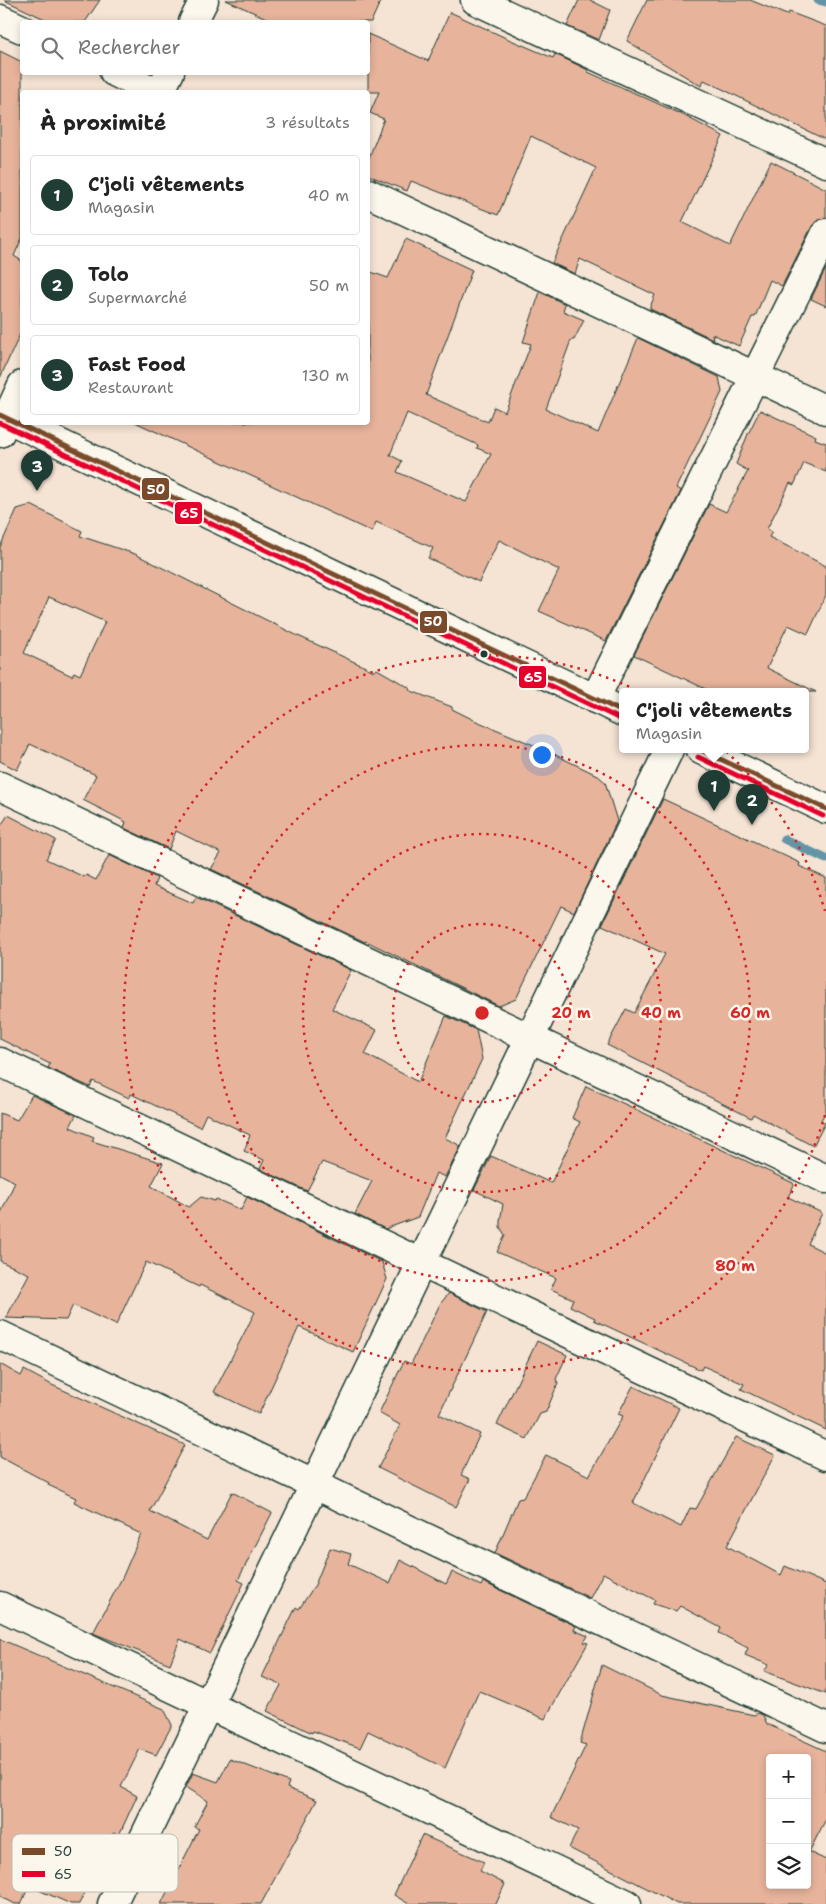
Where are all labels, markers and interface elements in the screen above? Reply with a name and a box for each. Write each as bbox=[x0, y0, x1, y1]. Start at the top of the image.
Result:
search box bbox=[20, 20, 370, 75]
icon: search bbox=[38, 34, 66, 62]
text: Rechercher bbox=[78, 35, 181, 60]
text: À proximité bbox=[40, 109, 166, 137]
text: 3 résultats bbox=[265, 112, 350, 133]
text: C'joli vêtements bbox=[88, 172, 245, 197]
text: 1 bbox=[53, 185, 61, 206]
text: 40 m bbox=[307, 185, 349, 206]
text: Magasin bbox=[88, 197, 154, 218]
text: Tolo bbox=[88, 262, 129, 287]
text: 2 bbox=[51, 275, 63, 296]
text: 50 m bbox=[309, 275, 349, 296]
text: Supermarché bbox=[88, 287, 187, 308]
text: Fast Food bbox=[88, 352, 186, 377]
text: 3 bbox=[51, 365, 63, 386]
text: 130 m bbox=[302, 365, 349, 386]
text: Restaurant bbox=[88, 377, 174, 398]
pin: 3 bbox=[21, 450, 53, 491]
line badge: 50 bbox=[141, 477, 170, 501]
text: 50 bbox=[147, 480, 165, 498]
line badge: 65 bbox=[174, 501, 203, 525]
text: 65 bbox=[180, 504, 198, 522]
line badge: 50 bbox=[419, 610, 448, 634]
text: 50 bbox=[424, 612, 442, 630]
unlabelled marker bbox=[479, 649, 489, 659]
line badge: 65 bbox=[518, 665, 547, 689]
text: 65 bbox=[524, 668, 542, 686]
popup bbox=[619, 688, 809, 753]
text: C'joli vêtements bbox=[636, 698, 792, 723]
text: Magasin bbox=[636, 723, 702, 744]
your location bbox=[529, 742, 555, 768]
pin: 1 bbox=[698, 770, 730, 811]
pin: 2 bbox=[736, 784, 768, 825]
text: 20 m bbox=[551, 1003, 591, 1023]
text: 40 m bbox=[641, 1003, 681, 1023]
text: 60 m bbox=[730, 1003, 770, 1023]
centre of rings bbox=[473, 1004, 491, 1022]
text: 80 m bbox=[715, 1256, 755, 1276]
map controls bbox=[766, 1754, 811, 1889]
button: + bbox=[766, 1754, 811, 1799]
button: − bbox=[766, 1799, 811, 1844]
legend bbox=[12, 1834, 178, 1892]
text: 50 bbox=[54, 1842, 72, 1860]
button: layers bbox=[766, 1844, 811, 1889]
text: 65 bbox=[54, 1865, 72, 1883]

